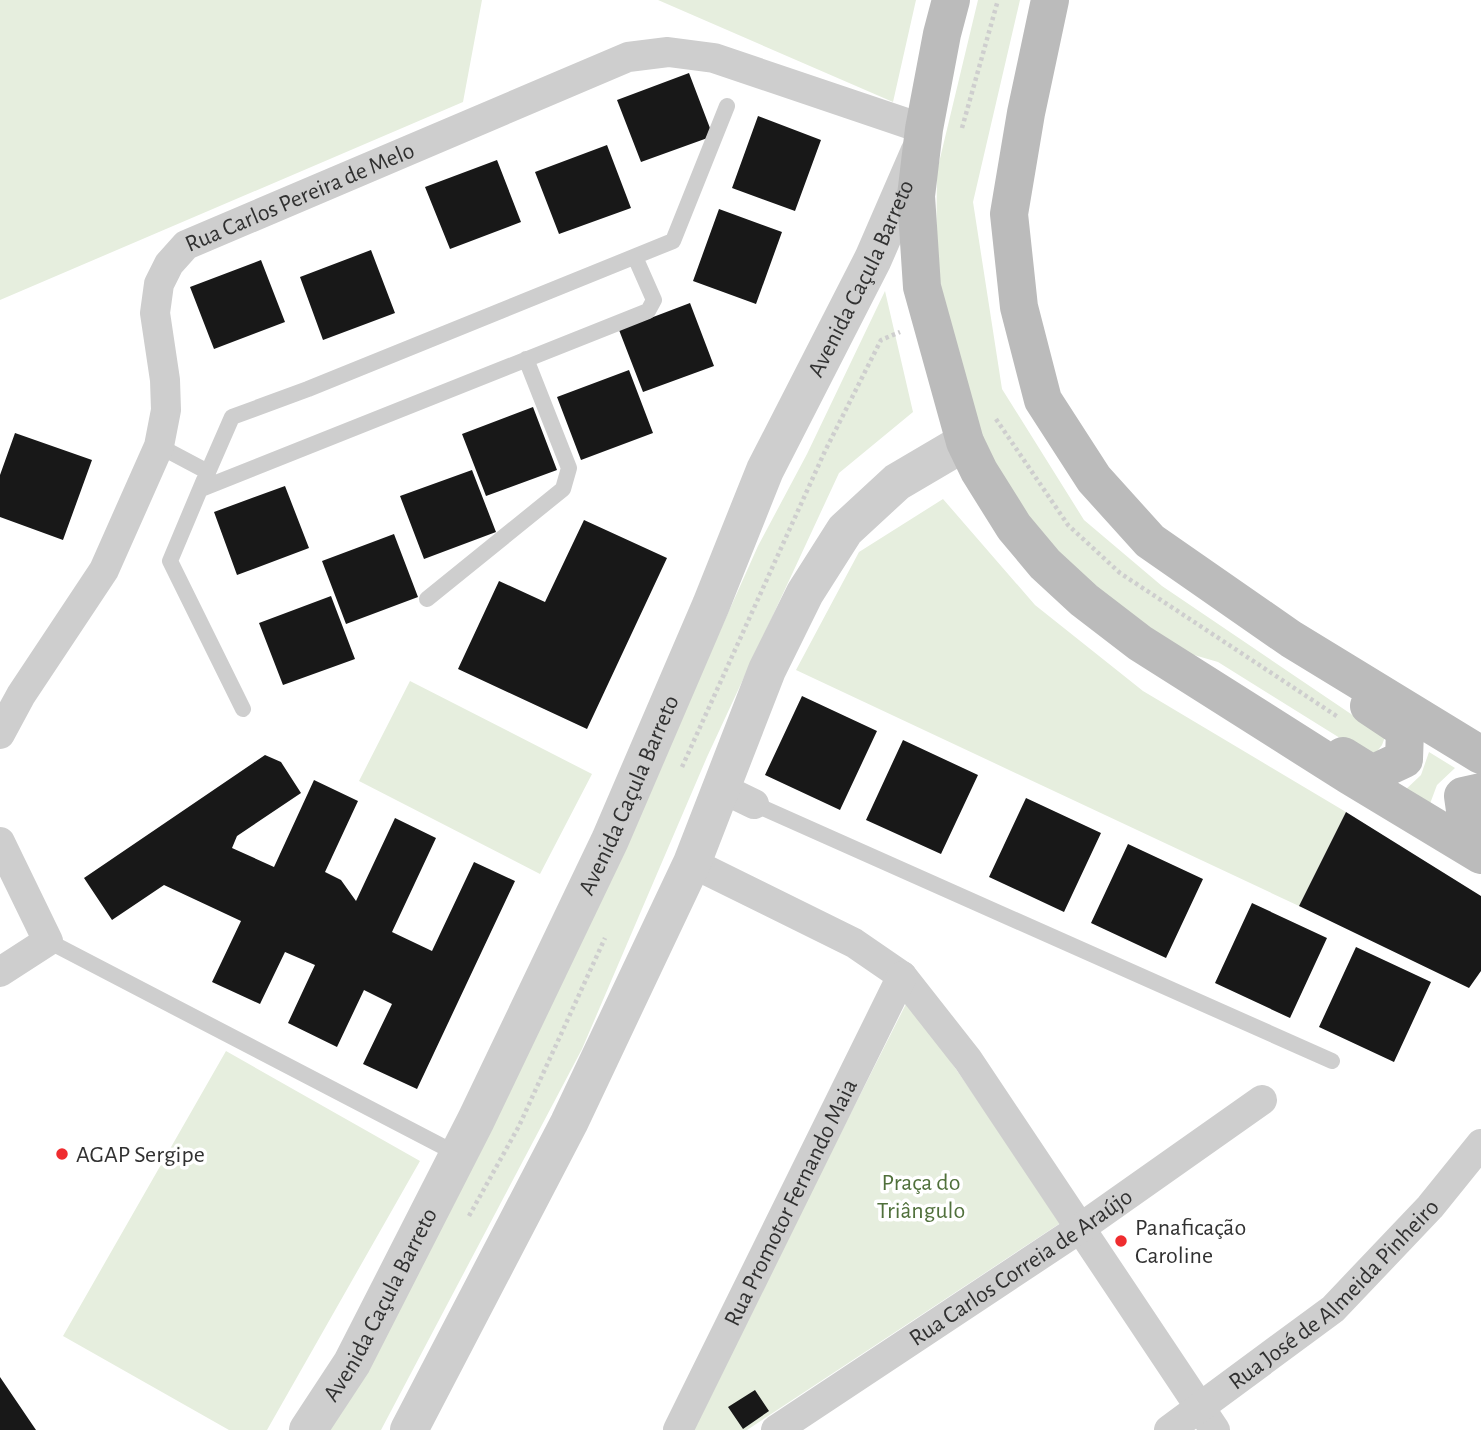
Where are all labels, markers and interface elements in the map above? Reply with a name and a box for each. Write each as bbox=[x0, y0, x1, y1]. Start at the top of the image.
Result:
street label: Rua Carlos Pereira de Melo bbox=[182, 138, 418, 257]
street label: Avenida Caçula Barreto bbox=[804, 176, 919, 381]
street label: Avenida Caçula Barreto bbox=[575, 692, 684, 899]
street label: Rua Promotor Fernando Maia bbox=[720, 1075, 862, 1330]
place label: AGAP Sergipe bbox=[76, 1143, 205, 1167]
marker: AGAP Sergipe bbox=[54, 1146, 70, 1162]
park label: Praça do Triângulo bbox=[877, 1171, 965, 1223]
street label: Rua Carlos Correia de Araújo bbox=[905, 1184, 1137, 1351]
street label: Rua José de Almeida Pinheiro bbox=[1225, 1195, 1444, 1395]
street label: Avenida Caçula Barreto bbox=[319, 1204, 442, 1406]
place label: Panaficação Caroline bbox=[1135, 1216, 1246, 1268]
marker: Panaficação Caroline bbox=[1113, 1233, 1129, 1249]

